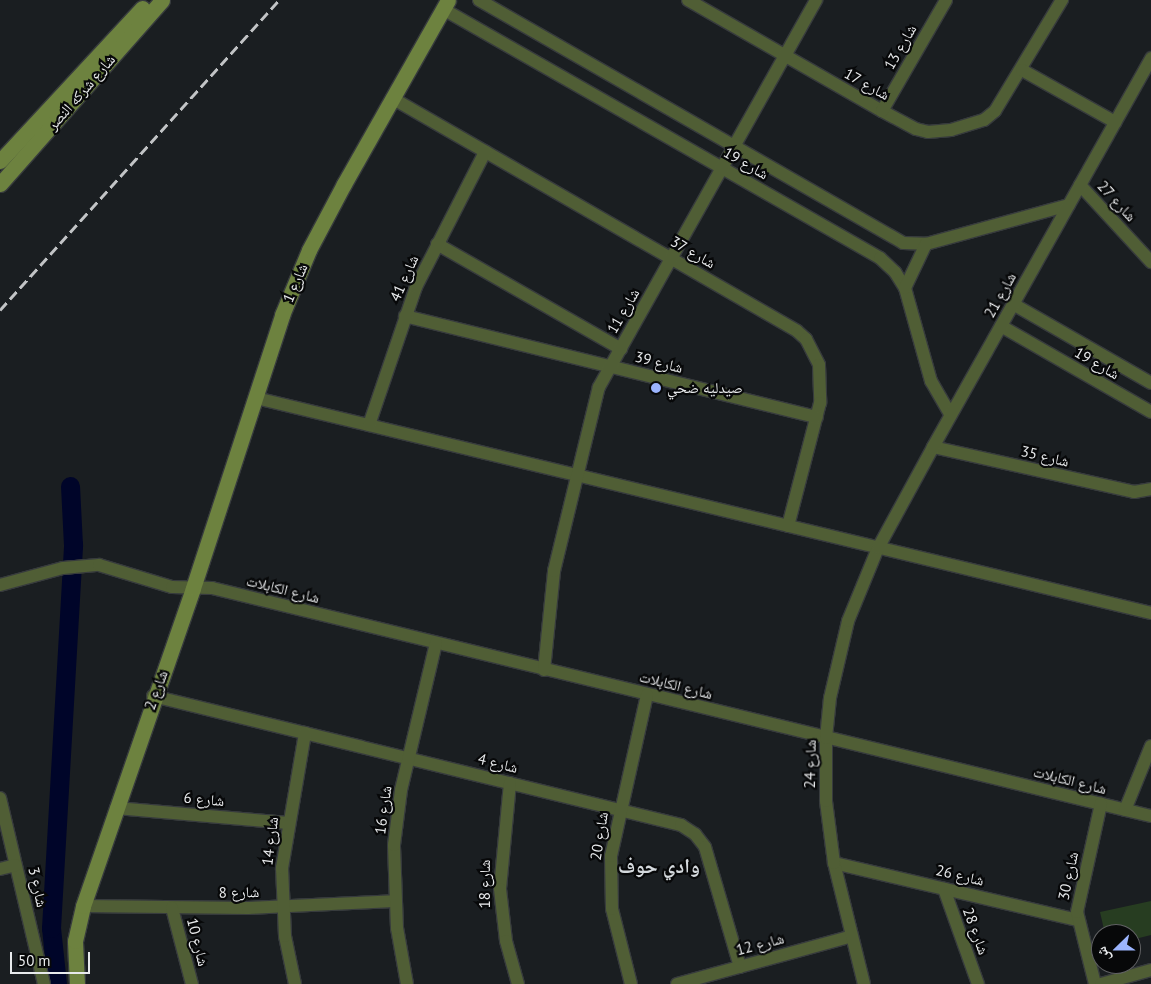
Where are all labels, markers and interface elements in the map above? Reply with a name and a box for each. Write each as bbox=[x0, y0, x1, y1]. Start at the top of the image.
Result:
street label: شارع 13 bbox=[880, 21, 920, 73]
street label: شارع شركه النصر bbox=[43, 51, 119, 133]
street label: شارع 17 bbox=[841, 64, 893, 104]
street label: شارع 19 bbox=[720, 143, 772, 183]
street label: شارع 27 bbox=[1094, 177, 1140, 225]
street label: شارع 37 bbox=[667, 232, 719, 272]
street label: شارع 41 bbox=[386, 252, 422, 304]
street label: شارع 1 bbox=[279, 261, 311, 305]
street label: شارع 21 bbox=[980, 269, 1020, 321]
street label: شارع 11 bbox=[603, 285, 643, 337]
street label: شارع 19 bbox=[1071, 343, 1123, 383]
street label: شارع 39 bbox=[633, 347, 685, 377]
place label: صيدليه ضحي bbox=[667, 379, 743, 397]
marker: صيدليه ضحي bbox=[649, 381, 663, 395]
street label: شارع 35 bbox=[1019, 442, 1071, 470]
street label: شارع الكابلات bbox=[245, 571, 321, 607]
street label: شارع الكابلات bbox=[638, 667, 714, 703]
street label: شارع 2 bbox=[141, 668, 171, 712]
street label: شارع 24 bbox=[801, 739, 819, 789]
street label: شارع 4 bbox=[476, 749, 520, 777]
street label: شارع الكابلات bbox=[1032, 762, 1108, 798]
street label: شارع 16 bbox=[371, 785, 395, 835]
street label: شارع 6 bbox=[183, 788, 225, 810]
street label: شارع 20 bbox=[586, 810, 612, 862]
street label: شارع 14 bbox=[258, 816, 282, 866]
street label: شارع 30 bbox=[1054, 850, 1082, 902]
district label: وادي حوف bbox=[618, 854, 700, 878]
street label: شارع 18 bbox=[476, 860, 494, 908]
street label: شارع 26 bbox=[934, 861, 986, 889]
street label: شارع 3 bbox=[25, 865, 51, 909]
street label: شارع 8 bbox=[218, 883, 260, 901]
street label: شارع 28 bbox=[959, 905, 993, 957]
street label: شارع 10 bbox=[183, 916, 213, 968]
north arrow bbox=[1091, 924, 1141, 974]
street label: شارع 12 bbox=[734, 929, 786, 959]
scale bar bbox=[12, 942, 92, 974]
text: ش bbox=[1092, 944, 1114, 965]
text: 50 m bbox=[18, 951, 51, 970]

